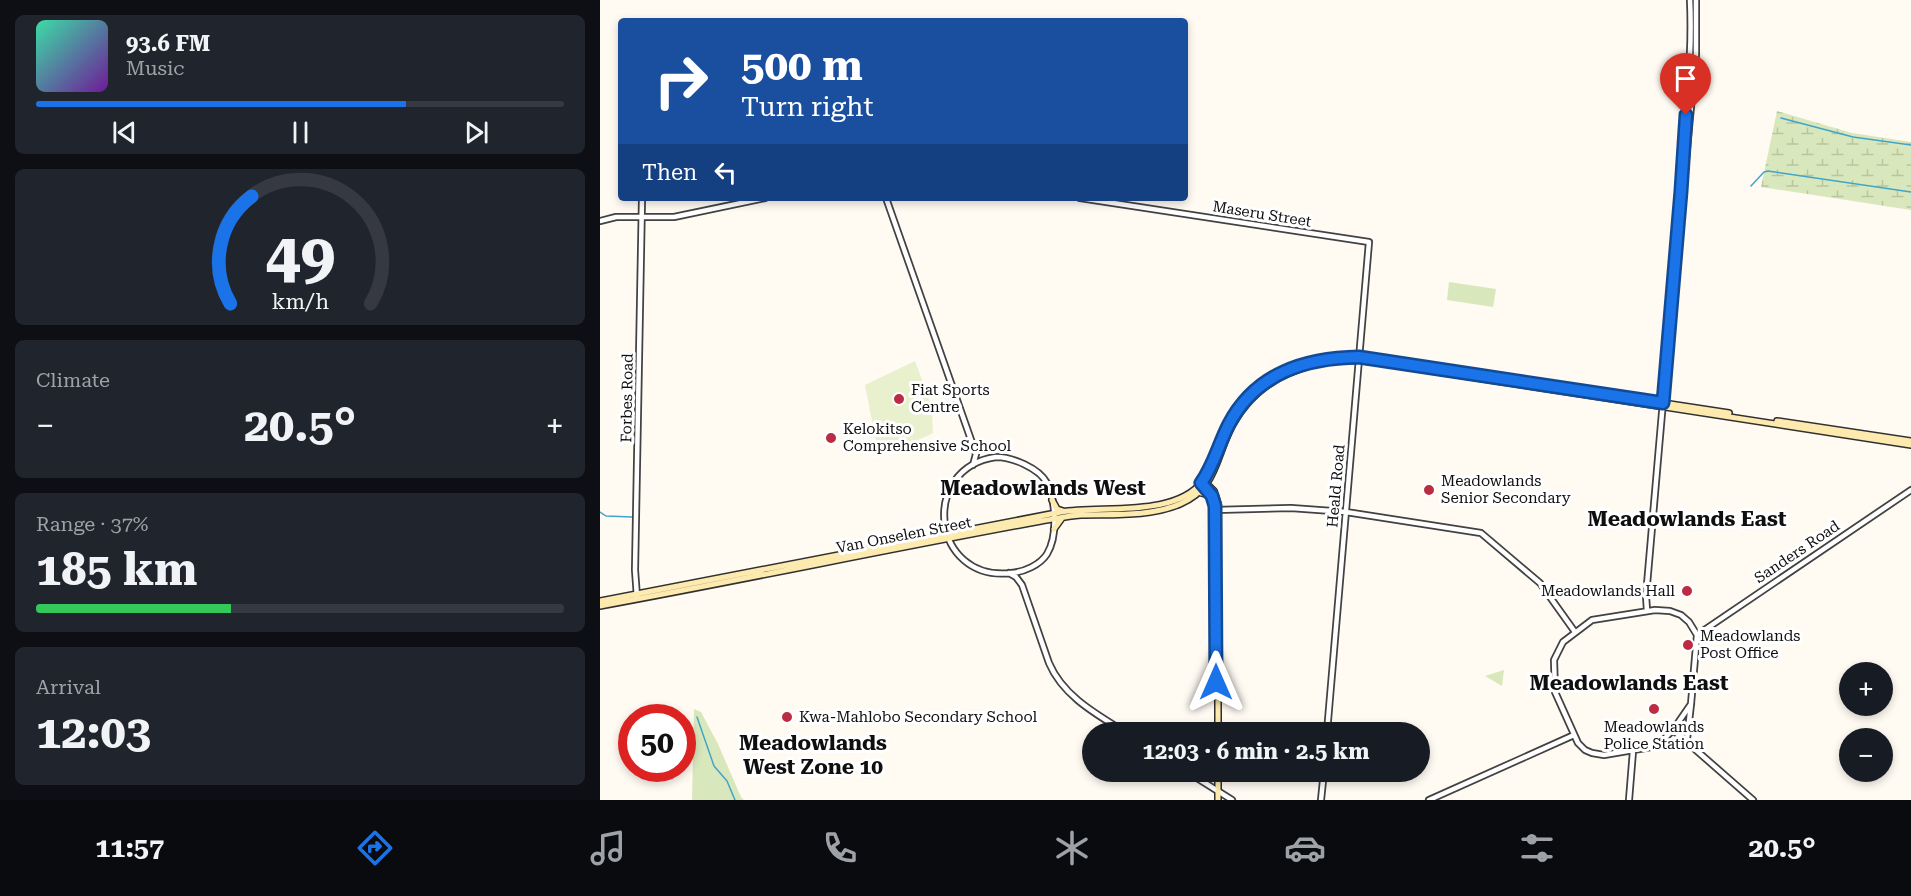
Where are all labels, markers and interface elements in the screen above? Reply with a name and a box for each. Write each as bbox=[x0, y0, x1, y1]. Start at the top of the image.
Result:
text: 93.6 FM bbox=[126, 31, 210, 56]
text: 500 m bbox=[741, 41, 863, 90]
icon: right bbox=[642, 42, 720, 120]
pin bbox=[1660, 53, 1711, 115]
text: Music bbox=[126, 56, 185, 80]
icon: arrive bbox=[1669, 62, 1702, 95]
text: Turn right bbox=[741, 91, 874, 123]
icon: previous bbox=[108, 116, 141, 149]
icon: pause bbox=[284, 116, 317, 149]
icon: next bbox=[460, 116, 493, 149]
icon: left bbox=[709, 156, 742, 189]
text: Then bbox=[642, 160, 697, 185]
street label: Maseru Street bbox=[1211, 197, 1313, 231]
text: 49 bbox=[265, 220, 335, 293]
text: km/h bbox=[271, 289, 329, 314]
street label: Forbes Road bbox=[617, 353, 637, 443]
text: Climate bbox=[36, 368, 110, 392]
place label: Fiat Sports Centre bbox=[911, 381, 990, 416]
marker: Fiat Sports Centre bbox=[892, 392, 906, 406]
text: 20.5° bbox=[244, 399, 356, 452]
text: − bbox=[36, 406, 54, 445]
text: + bbox=[546, 406, 564, 445]
place label: Kelokitso Comprehensive School bbox=[843, 420, 1012, 455]
marker: Kelokitso Comprehensive School bbox=[824, 431, 838, 445]
street label: Heald Road bbox=[1323, 443, 1349, 528]
place label: Meadowlands Senior Secondary bbox=[1441, 472, 1571, 507]
district label: Meadowlands West bbox=[940, 476, 1146, 500]
marker: Meadowlands Senior Secondary bbox=[1422, 483, 1436, 497]
district label: Meadowlands East bbox=[1588, 507, 1787, 531]
text: Range · 37% bbox=[36, 512, 148, 536]
street label: Van Onselen Street bbox=[835, 513, 973, 557]
street label: Sanders Road bbox=[1751, 517, 1843, 587]
text: 185 km bbox=[36, 543, 197, 596]
place label: Meadowlands Hall bbox=[1541, 582, 1675, 600]
marker: Meadowlands Hall bbox=[1680, 584, 1694, 598]
place label: Meadowlands Post Office bbox=[1700, 627, 1800, 662]
marker: Meadowlands Post Office bbox=[1681, 638, 1695, 652]
position arrow bbox=[1184, 650, 1248, 714]
map controls bbox=[1839, 662, 1893, 782]
button: + bbox=[1839, 662, 1893, 716]
district label: Meadowlands East bbox=[1530, 671, 1729, 695]
text: Arrival bbox=[36, 675, 101, 699]
marker: Meadowlands Police Station bbox=[1647, 702, 1661, 716]
speed limit sign: 50 bbox=[618, 704, 696, 782]
text: 12:03 bbox=[36, 706, 151, 759]
place label: Kwa-Mahlobo Secondary School bbox=[799, 708, 1038, 726]
marker: Kwa-Mahlobo Secondary School bbox=[780, 710, 794, 724]
place label: Meadowlands Police Station bbox=[1604, 718, 1705, 753]
button: − bbox=[1839, 728, 1893, 782]
district label: Meadowlands West Zone 10 bbox=[739, 731, 887, 779]
text: 12:03 · 6 min · 2.5 km bbox=[1143, 739, 1369, 764]
icon: directions bbox=[354, 827, 396, 869]
icon: music bbox=[587, 827, 629, 869]
icon: phone bbox=[819, 827, 861, 869]
icon: climate bbox=[1051, 827, 1093, 869]
icon: car bbox=[1284, 827, 1326, 869]
icon: filters bbox=[1516, 827, 1558, 869]
text: 11:57 bbox=[95, 832, 164, 864]
text: 20.5° bbox=[1749, 832, 1816, 864]

